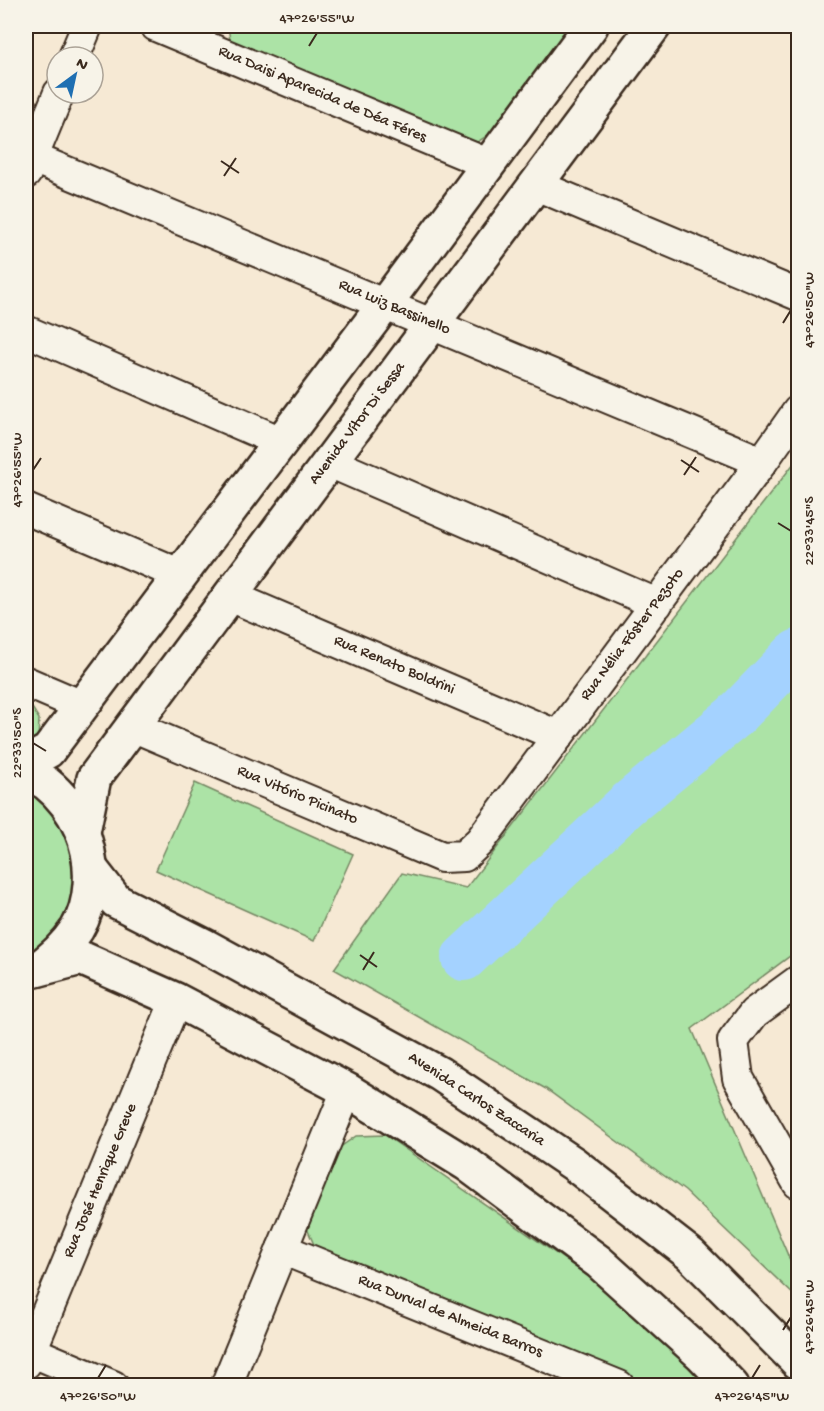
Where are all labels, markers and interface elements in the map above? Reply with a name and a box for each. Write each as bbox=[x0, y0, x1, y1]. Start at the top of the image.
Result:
text: 47°26'55"W bbox=[279, 10, 355, 28]
street label: Rua Daisi Aparecida de Déa Féres bbox=[215, 42, 430, 148]
north arrow bbox=[45, 45, 105, 105]
text: N bbox=[72, 55, 91, 76]
text: 47°26'50"W bbox=[801, 272, 819, 348]
street label: Rua Luiz Bassinello bbox=[335, 276, 453, 340]
street label: Avenida Vítor Di Sessa bbox=[306, 358, 411, 489]
text: 47°26'55"W bbox=[9, 432, 27, 508]
text: 22°33'45"S bbox=[801, 496, 819, 566]
street label: Rua Nélia Fóster Pezoto bbox=[577, 565, 689, 705]
street label: Rua Renato Boldrini bbox=[330, 632, 458, 700]
text: 22°33'50"S bbox=[9, 708, 27, 778]
street label: Rua Vitório Picinato bbox=[234, 762, 360, 830]
street label: Avenida Carlos Zaccaria bbox=[404, 1049, 549, 1152]
street label: Rua José Henrique Greve bbox=[60, 1100, 142, 1261]
street label: Rua Durval de Almeida Barros bbox=[355, 1271, 546, 1363]
text: 47°26'45"W bbox=[801, 1280, 819, 1354]
text: 47°26'50"W bbox=[60, 1388, 136, 1406]
text: 47°26'45"W bbox=[715, 1388, 789, 1406]

